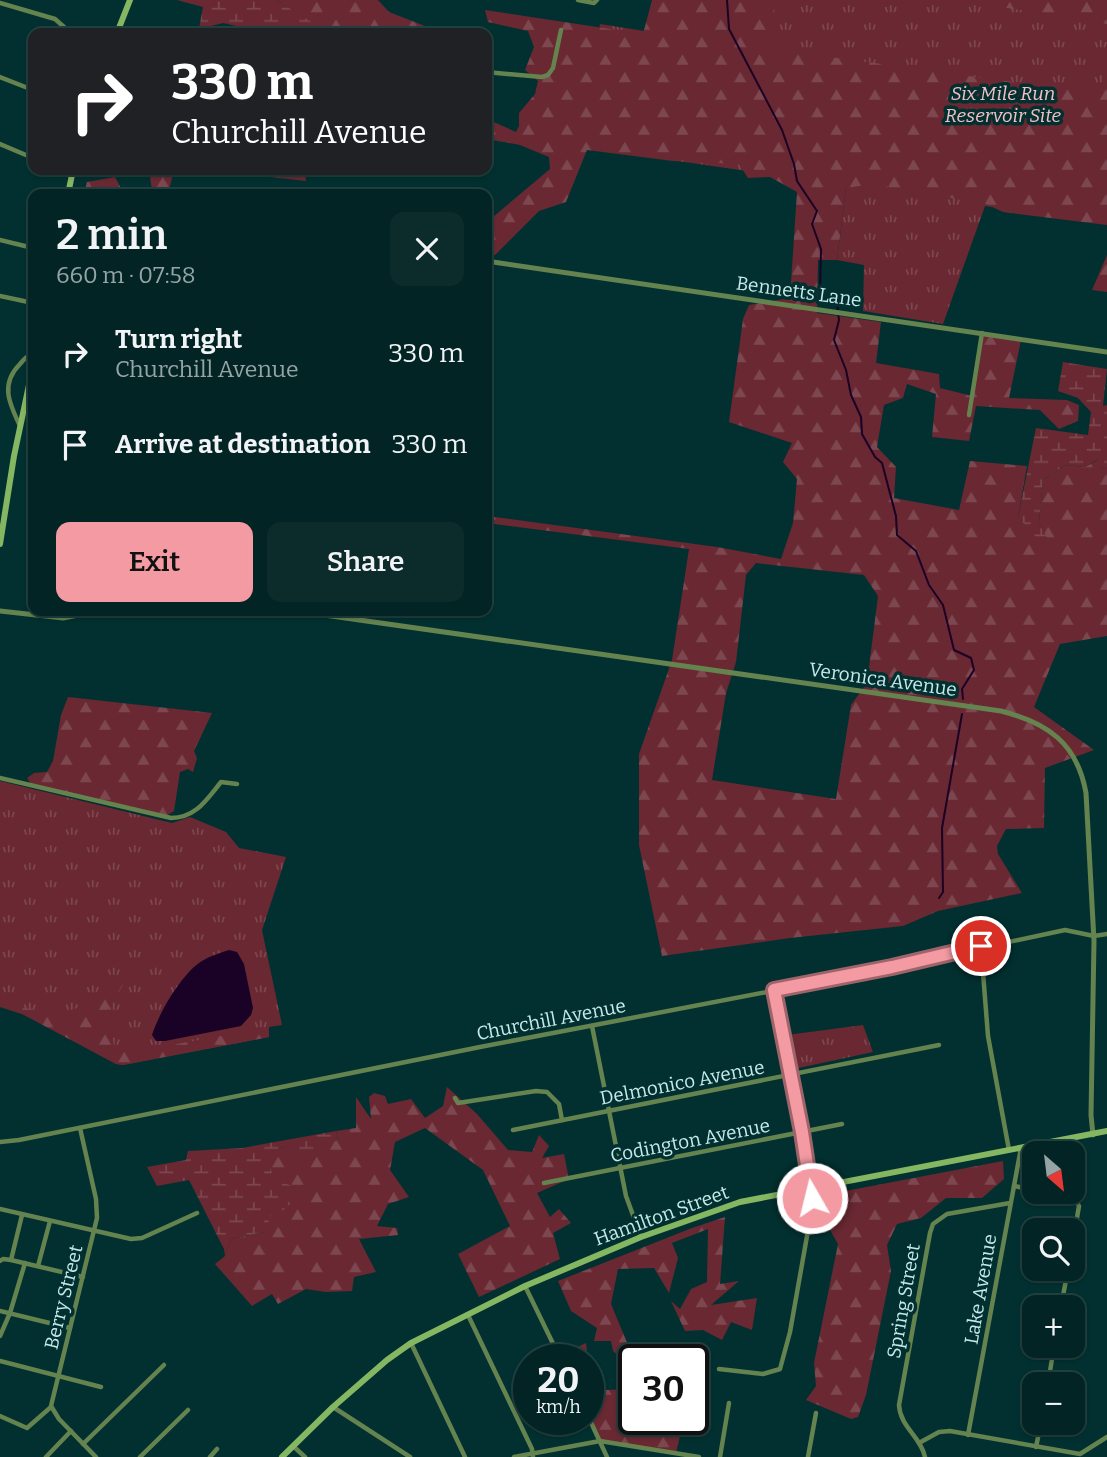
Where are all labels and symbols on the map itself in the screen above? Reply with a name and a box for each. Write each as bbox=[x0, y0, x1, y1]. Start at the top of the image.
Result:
park label: Six Mile Run Reservoir Site bbox=[945, 82, 1062, 127]
street label: Bennetts Lane bbox=[735, 271, 863, 312]
street label: Veronica Avenue bbox=[807, 658, 958, 701]
pin bbox=[951, 916, 1011, 976]
street label: Churchill Avenue bbox=[474, 994, 628, 1045]
street label: Delmonico Avenue bbox=[598, 1055, 766, 1110]
street label: Codington Avenue bbox=[608, 1114, 772, 1167]
north arrow bbox=[1022, 1141, 1085, 1204]
position arrow bbox=[775, 1161, 849, 1235]
street label: Hamilton Street bbox=[591, 1180, 732, 1250]
street label: Lake Avenue bbox=[959, 1232, 1002, 1346]
street label: Berry Street bbox=[39, 1242, 88, 1352]
street label: Spring Street bbox=[882, 1242, 925, 1360]
speed limit sign: 30 bbox=[618, 1344, 709, 1435]

